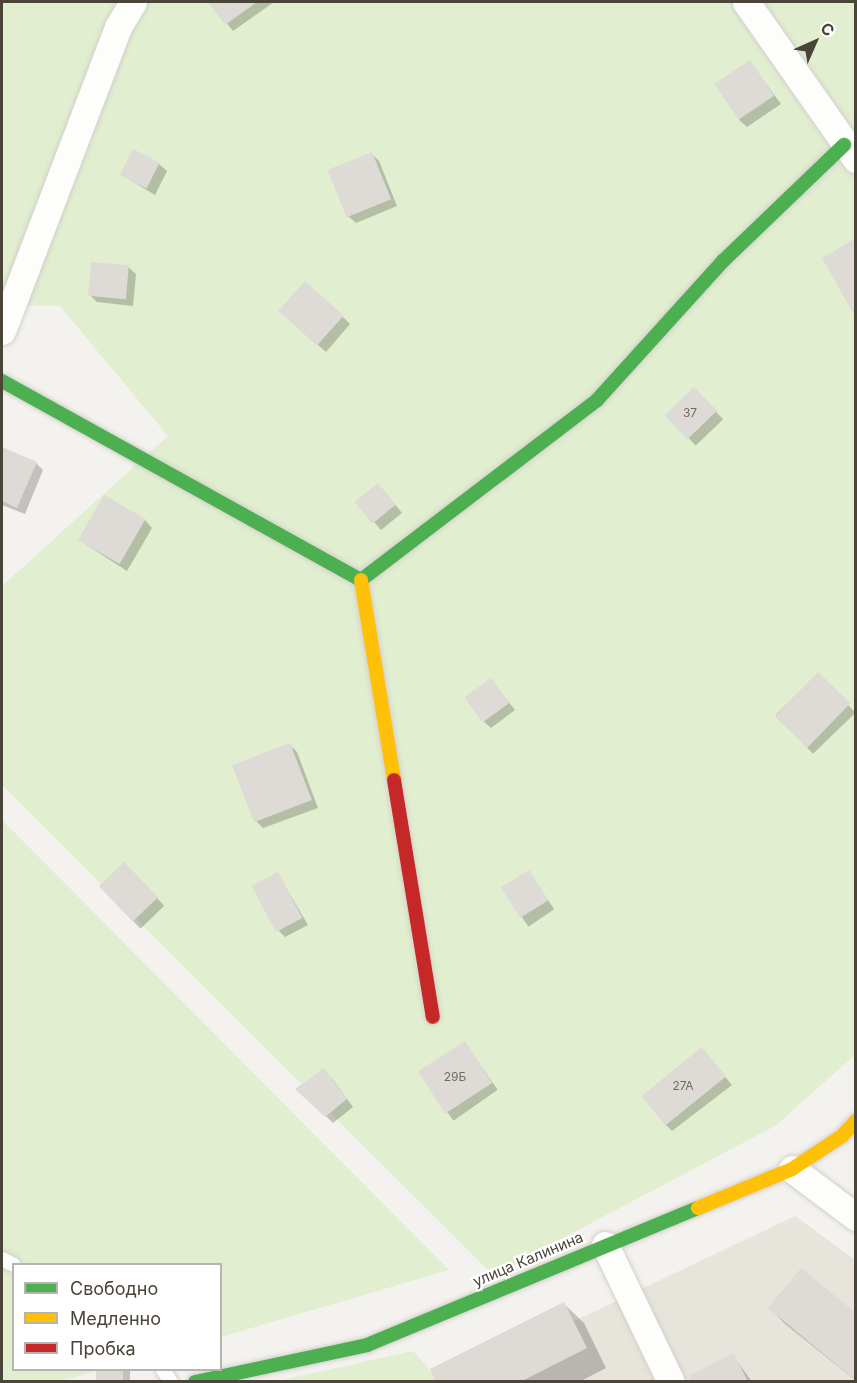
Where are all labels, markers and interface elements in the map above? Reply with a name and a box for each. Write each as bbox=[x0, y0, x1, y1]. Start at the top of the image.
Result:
north arrow bbox=[785, 12, 845, 72]
text: С bbox=[816, 18, 839, 41]
house number: 37 bbox=[683, 406, 697, 420]
house number: 29Б bbox=[444, 1070, 466, 1084]
house number: 27А bbox=[672, 1079, 694, 1093]
street label: улица Калинина bbox=[470, 1228, 586, 1290]
legend bbox=[12, 1263, 222, 1371]
text: Свободно bbox=[70, 1278, 158, 1299]
text: Медленно bbox=[70, 1308, 161, 1329]
text: Пробка bbox=[70, 1338, 136, 1359]

